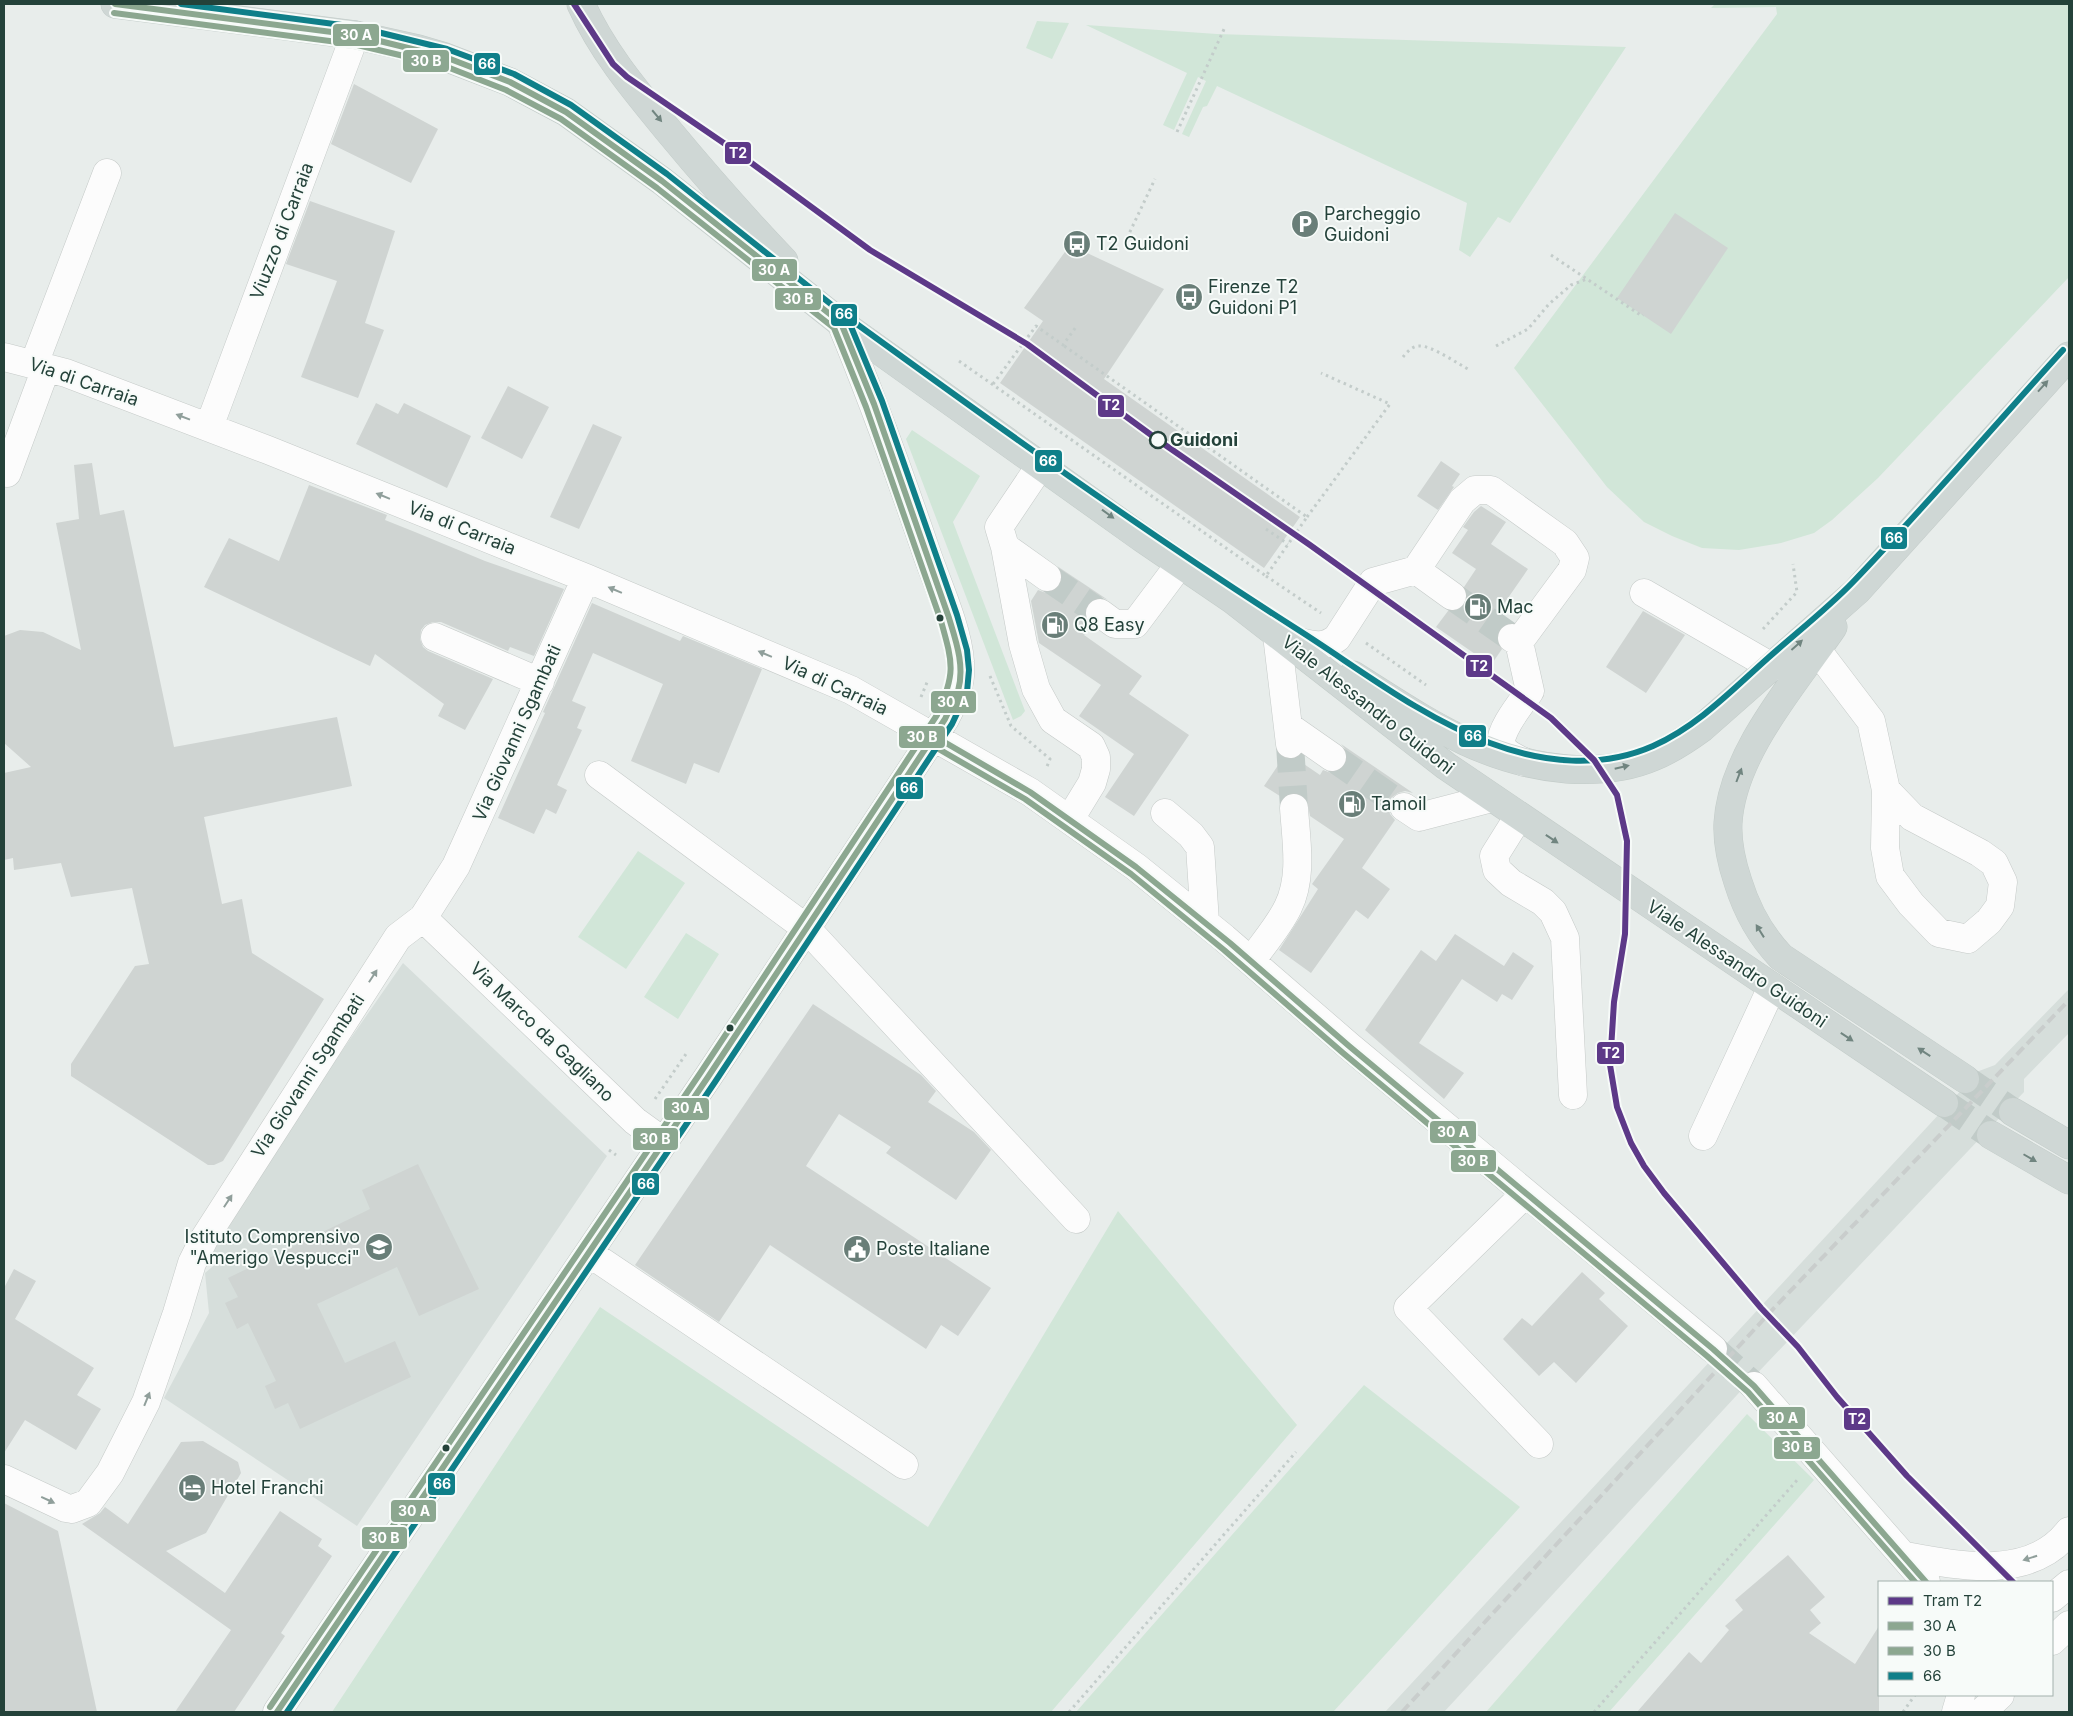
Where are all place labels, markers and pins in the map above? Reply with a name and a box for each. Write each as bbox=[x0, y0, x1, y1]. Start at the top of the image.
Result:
place label: Parcheggio Guidoni bbox=[1324, 203, 1421, 245]
parking icon: Parcheggio Guidoni bbox=[1290, 209, 1320, 239]
bus stop icon: T2 Guidoni bbox=[1062, 229, 1092, 259]
place label: T2 Guidoni bbox=[1096, 233, 1189, 254]
place label: Firenze T2 Guidoni P1 bbox=[1208, 276, 1298, 318]
bus stop icon: Firenze T2 Guidoni P1 bbox=[1174, 282, 1204, 312]
place label: Guidoni bbox=[1170, 429, 1238, 450]
marker: Guidoni bbox=[1149, 431, 1167, 449]
fuel station icon: Mac bbox=[1463, 592, 1493, 622]
place label: Mac bbox=[1497, 596, 1534, 617]
fuel station icon: Q8 Easy bbox=[1040, 610, 1070, 640]
unlabelled marker bbox=[935, 613, 945, 623]
place label: Q8 Easy bbox=[1074, 614, 1145, 635]
fuel station icon: Tamoil bbox=[1337, 789, 1367, 819]
place label: Tamoil bbox=[1371, 793, 1427, 814]
unlabelled marker bbox=[725, 1023, 735, 1033]
place label: Istituto Comprensivo "Amerigo Vespucci" bbox=[185, 1226, 360, 1268]
school or university icon: Istituto Comprensivo "Amerigo Vespucci" bbox=[364, 1232, 394, 1262]
public building icon: Poste Italiane bbox=[842, 1234, 872, 1264]
place label: Poste Italiane bbox=[876, 1238, 990, 1259]
unlabelled marker bbox=[441, 1443, 451, 1453]
hotel icon: Hotel Franchi bbox=[177, 1473, 207, 1503]
place label: Hotel Franchi bbox=[211, 1477, 324, 1498]

